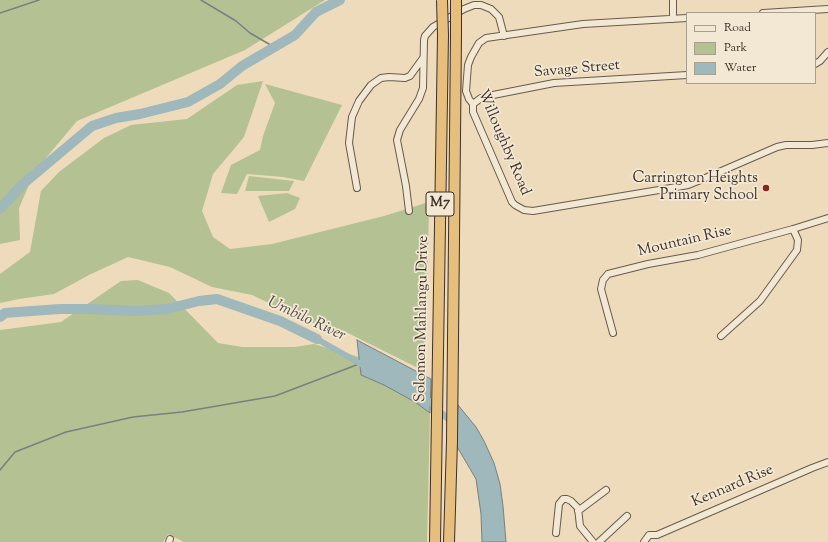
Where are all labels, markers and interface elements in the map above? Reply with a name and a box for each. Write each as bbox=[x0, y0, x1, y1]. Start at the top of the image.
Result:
legend bbox=[686, 12, 816, 84]
text: Road bbox=[724, 19, 751, 37]
text: Park bbox=[724, 39, 747, 57]
street label: Savage Street bbox=[533, 57, 621, 83]
text: Water bbox=[724, 59, 756, 77]
street label: Willoughby Road bbox=[473, 87, 533, 199]
place label: Carrington Heights Primary School bbox=[632, 170, 758, 205]
marker: Carrington Heights Primary School bbox=[761, 183, 771, 193]
road number: M7 bbox=[426, 192, 454, 216]
street label: Mountain Rise bbox=[636, 223, 734, 261]
street label: Solomon Mahlangu Drive bbox=[413, 236, 433, 402]
water label: Umbilo River bbox=[264, 294, 348, 346]
street label: Kennard Rise bbox=[690, 462, 776, 512]

